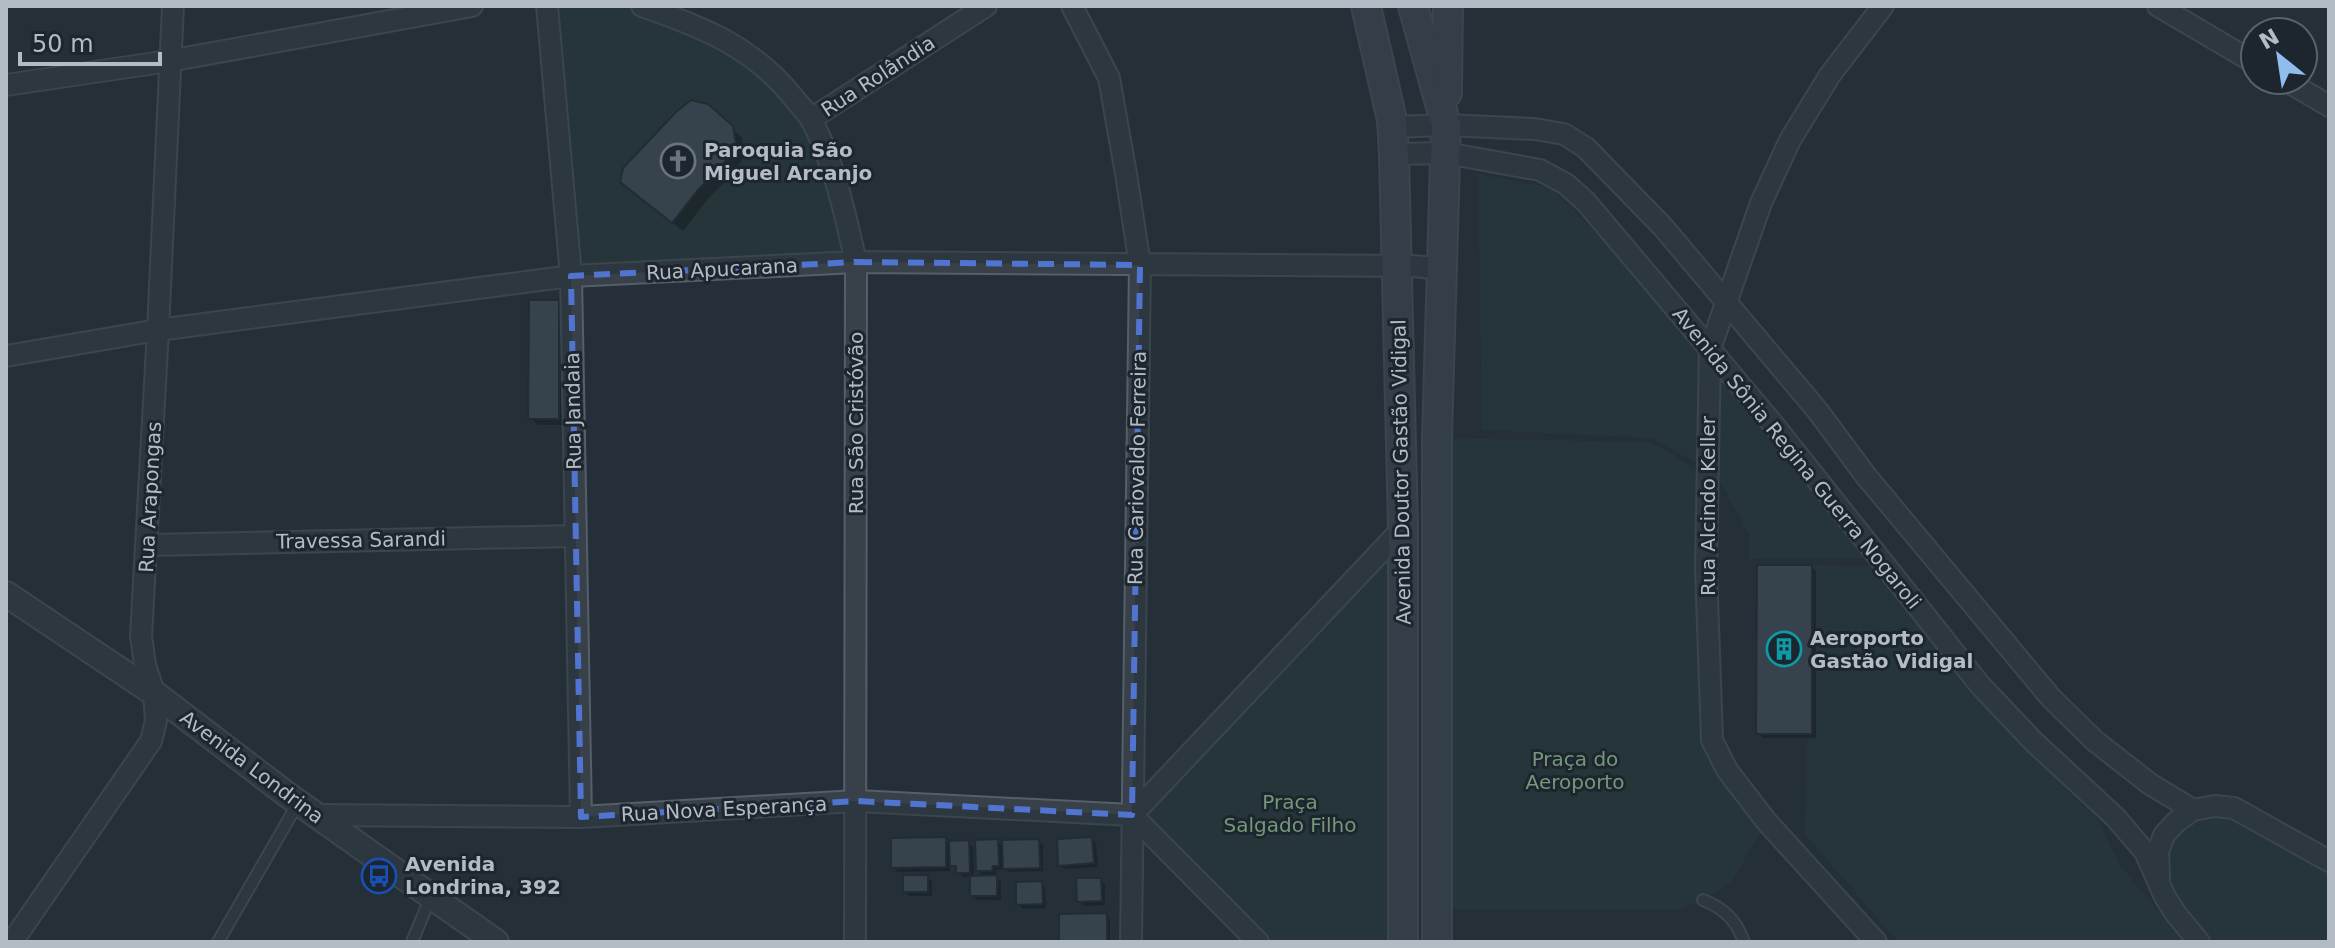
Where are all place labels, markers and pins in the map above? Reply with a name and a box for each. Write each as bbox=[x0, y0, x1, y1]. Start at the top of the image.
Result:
place label: Paroquia São Miguel Arcanjo bbox=[704, 138, 872, 185]
church icon: Paroquia São Miguel Arcanjo bbox=[659, 142, 697, 180]
place label: Aeroporto Gastão Vidigal bbox=[1810, 626, 1973, 673]
building icon: Aeroporto Gastão Vidigal bbox=[1765, 630, 1803, 668]
place label: Avenida Londrina, 392 bbox=[405, 852, 561, 899]
bus stop icon: Avenida Londrina, 392 bbox=[360, 857, 398, 895]

